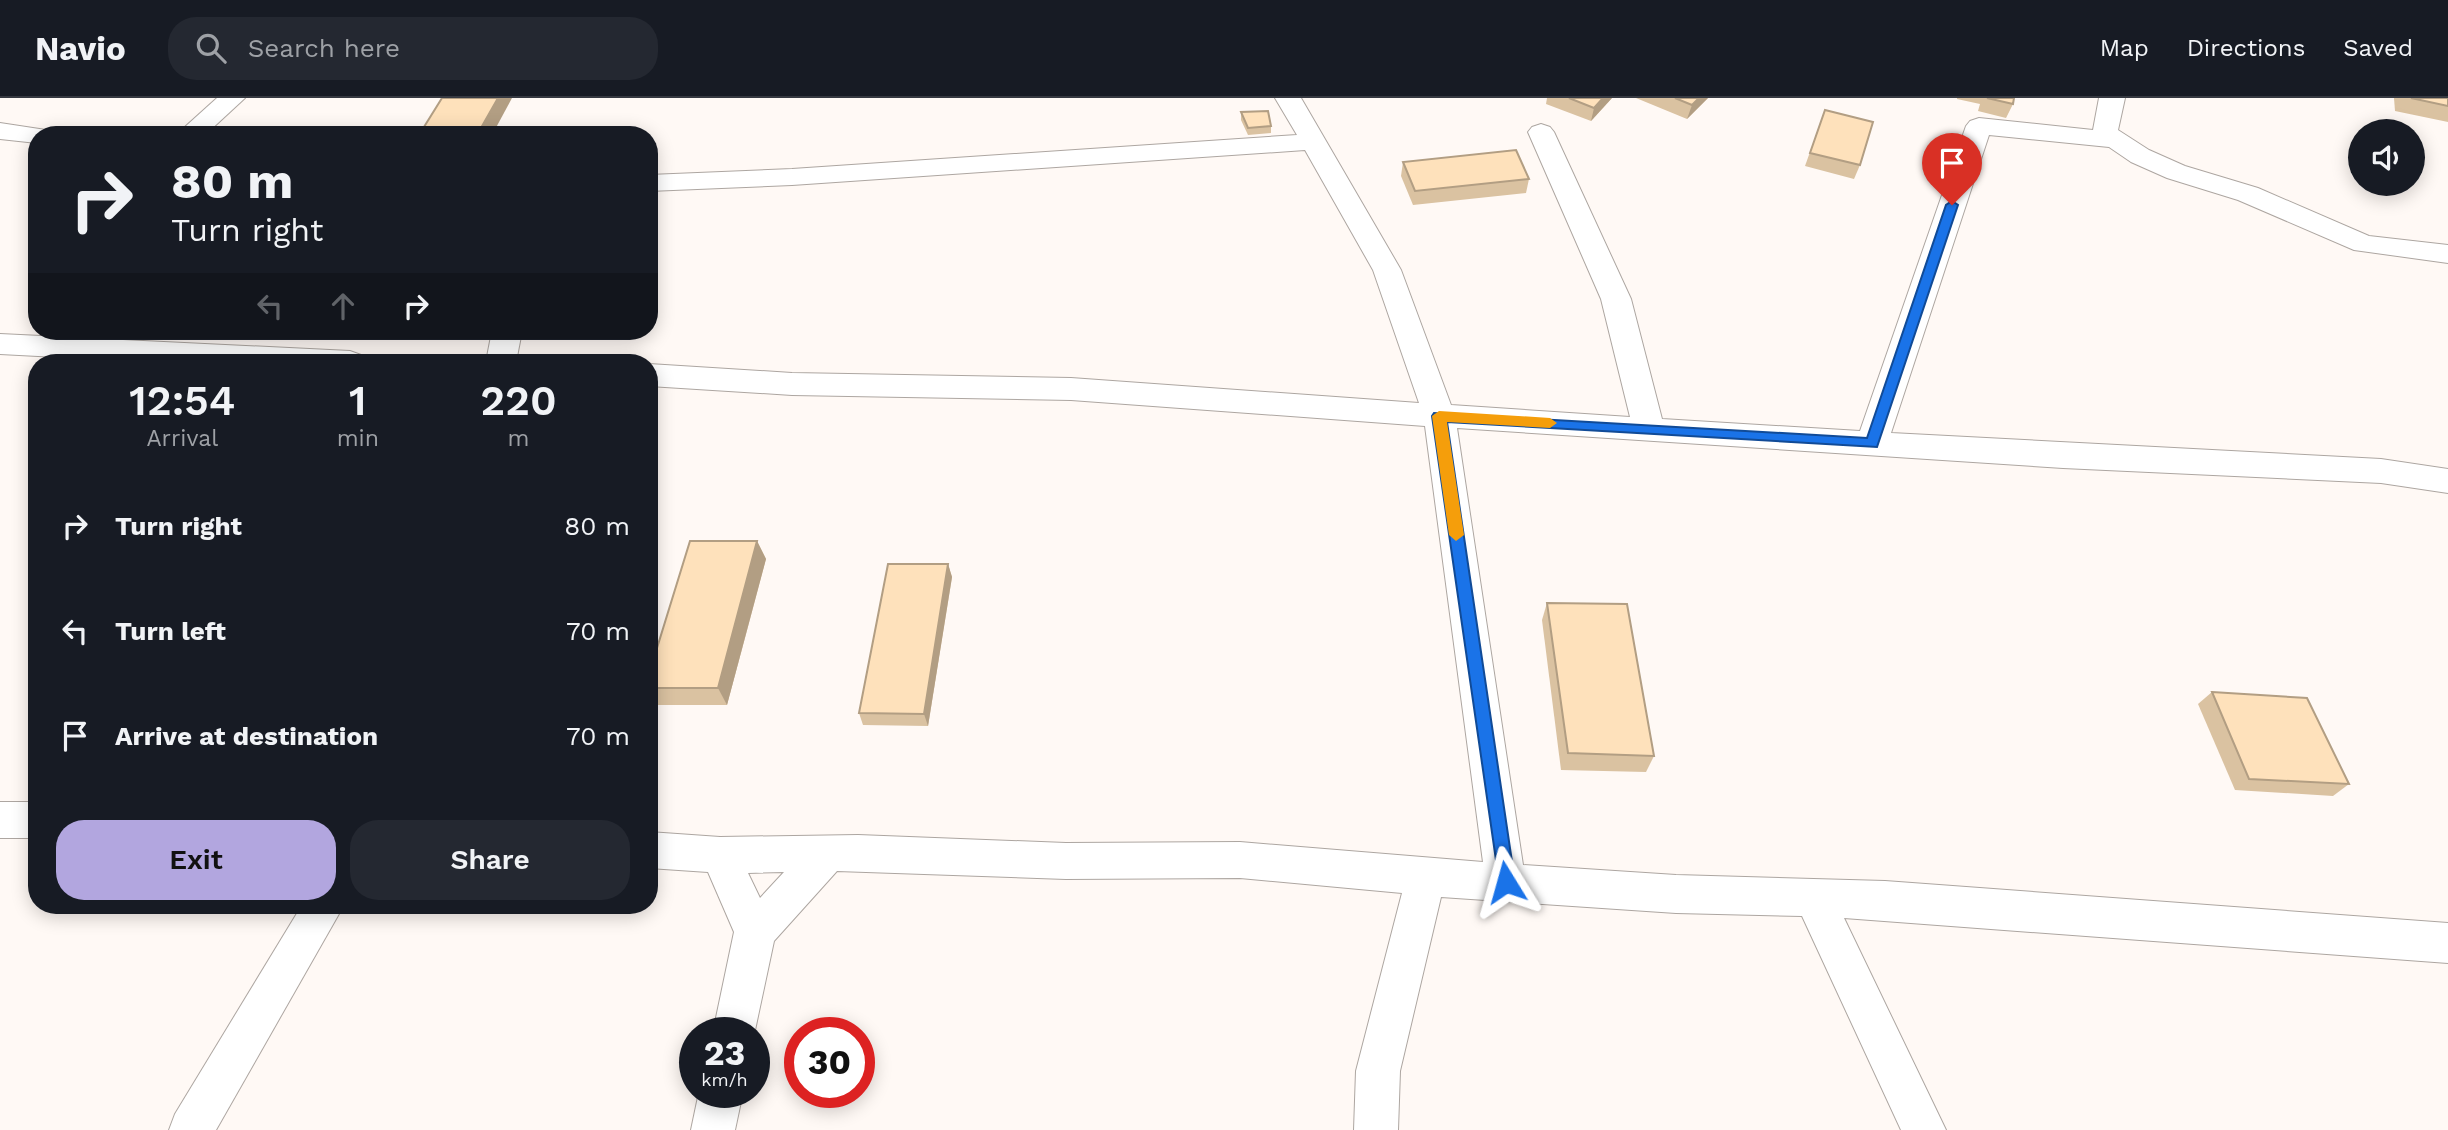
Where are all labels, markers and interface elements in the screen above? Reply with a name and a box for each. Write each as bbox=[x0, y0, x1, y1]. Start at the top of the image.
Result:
search box bbox=[168, 17, 658, 80]
text: Navio bbox=[35, 29, 126, 68]
icon: search bbox=[192, 29, 230, 67]
text: Search here bbox=[248, 33, 400, 63]
text: Map bbox=[2100, 34, 2149, 62]
text: Directions bbox=[2187, 34, 2305, 62]
text: Saved bbox=[2343, 34, 2413, 62]
map controls bbox=[2348, 119, 2425, 196]
button: sound bbox=[2348, 119, 2425, 196]
pin bbox=[1922, 133, 1982, 205]
icon: arrive bbox=[1933, 144, 1971, 182]
text: 80 m bbox=[171, 152, 293, 210]
icon: right bbox=[56, 154, 147, 245]
text: Turn right bbox=[171, 211, 323, 249]
icon: left bbox=[251, 287, 289, 325]
icon: ahead bbox=[324, 287, 362, 325]
icon: right bbox=[397, 287, 435, 325]
text: 12:54 bbox=[129, 376, 235, 425]
text: 1 bbox=[349, 376, 367, 425]
text: 220 bbox=[480, 376, 557, 425]
text: Arrival bbox=[146, 425, 218, 452]
text: min bbox=[337, 425, 379, 452]
text: m bbox=[507, 425, 529, 452]
icon: right bbox=[56, 507, 94, 545]
text: Turn right bbox=[115, 511, 242, 541]
text: 80 m bbox=[564, 511, 630, 541]
icon: left bbox=[56, 612, 94, 650]
text: Turn left bbox=[115, 616, 226, 646]
text: 70 m bbox=[566, 616, 630, 646]
icon: arrive bbox=[56, 717, 94, 755]
text: Arrive at destination bbox=[115, 721, 378, 751]
text: 70 m bbox=[566, 721, 630, 751]
button: Exit bbox=[56, 820, 336, 900]
button: Share bbox=[350, 820, 630, 900]
position arrow bbox=[1469, 845, 1543, 919]
speed limit sign: 30 bbox=[784, 1017, 875, 1108]
text: 23 bbox=[704, 1032, 745, 1074]
text: km/h bbox=[701, 1069, 748, 1090]

